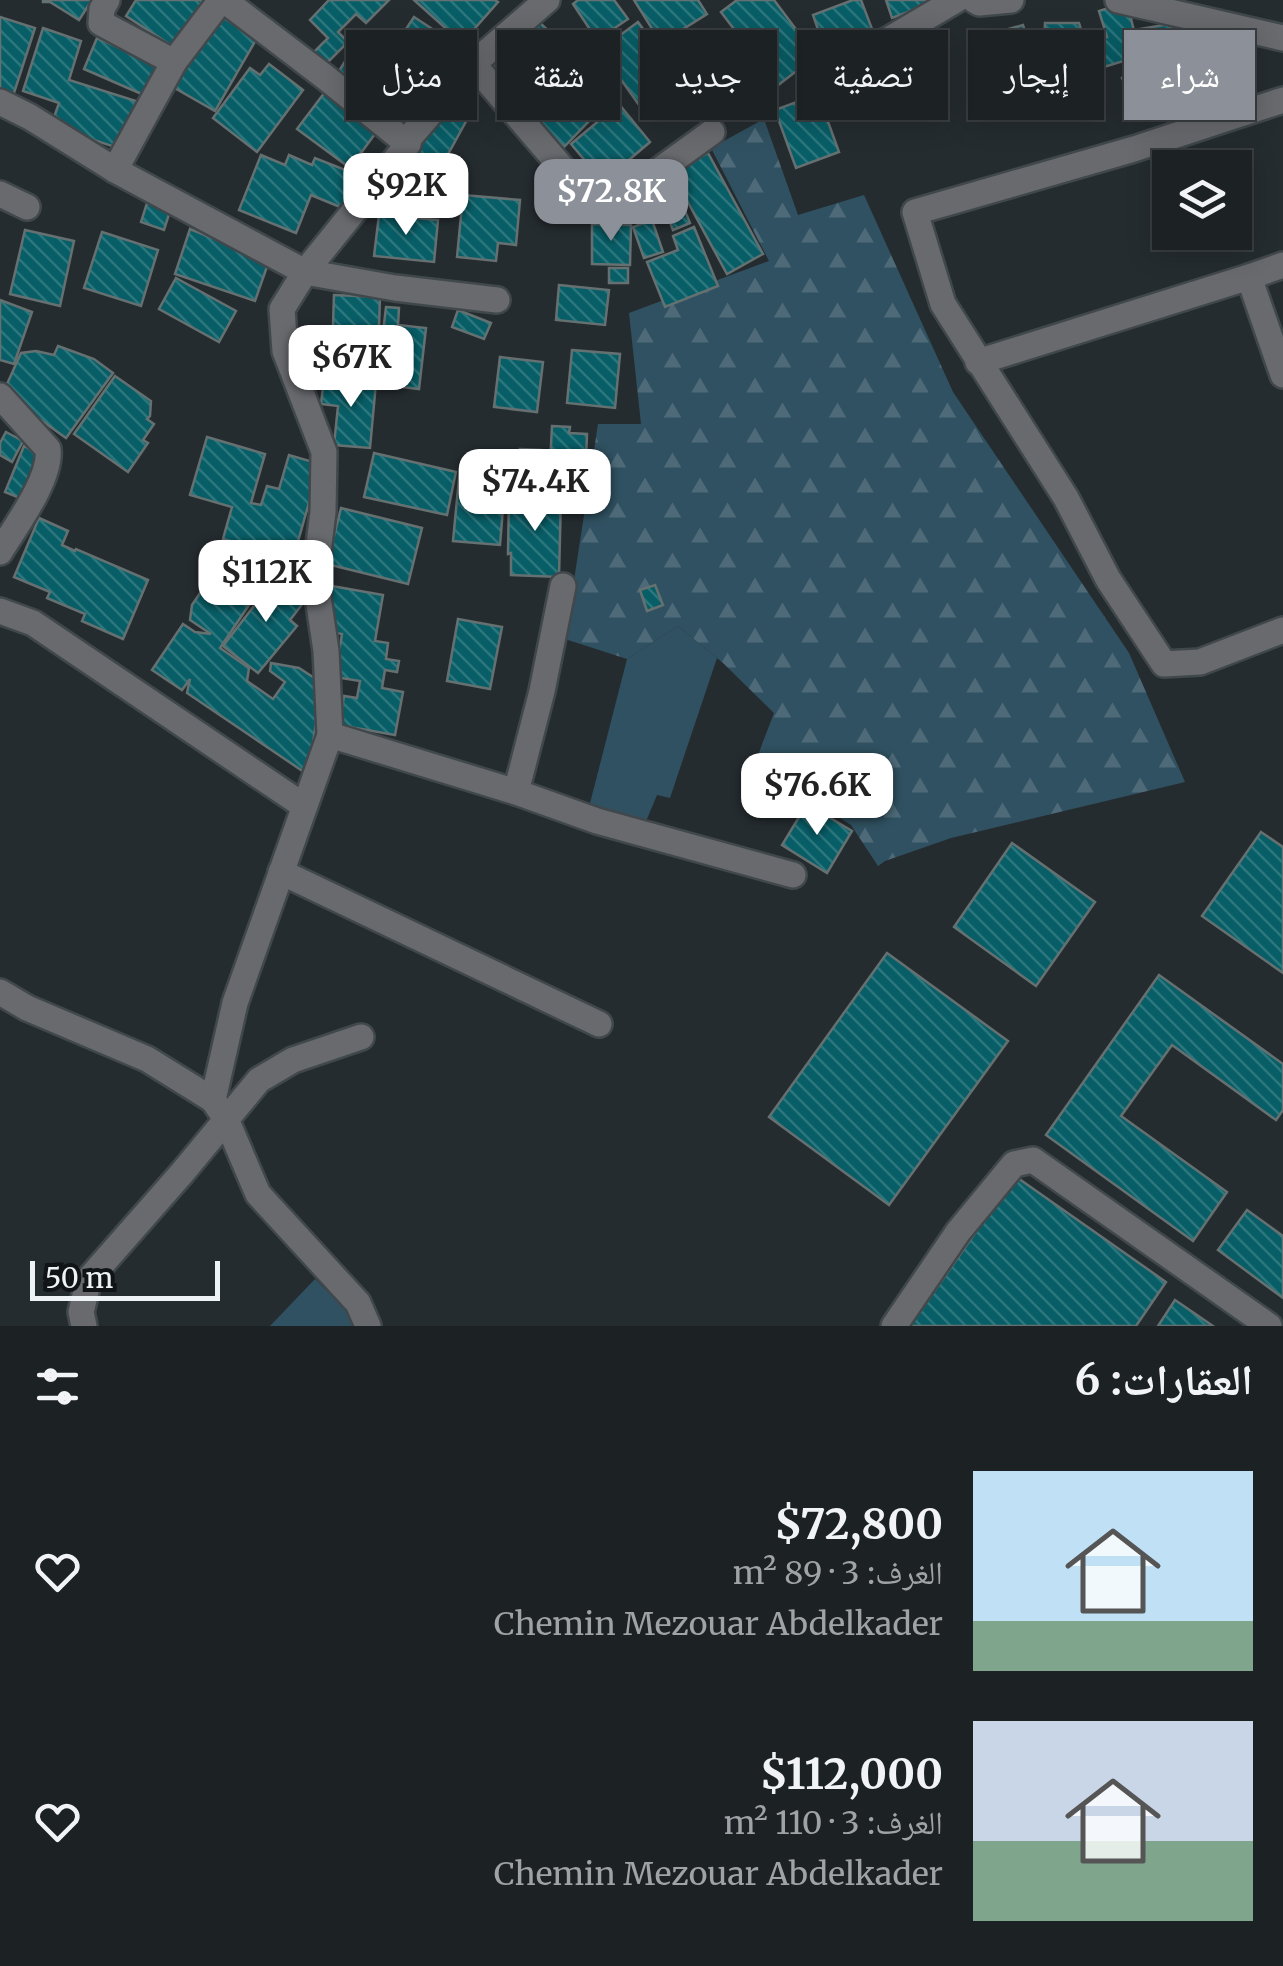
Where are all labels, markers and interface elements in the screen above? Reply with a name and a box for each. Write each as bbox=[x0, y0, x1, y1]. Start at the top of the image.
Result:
chip: منزل bbox=[346, 30, 477, 120]
chip: شقة bbox=[497, 30, 620, 120]
chip: جديد bbox=[640, 30, 777, 120]
chip: تصفية bbox=[797, 30, 948, 120]
chip: إيجار bbox=[968, 30, 1104, 120]
chip: شراء bbox=[1124, 30, 1255, 120]
map controls bbox=[1152, 150, 1252, 250]
button: layers bbox=[1152, 150, 1252, 250]
pin: $92K bbox=[347, 153, 465, 238]
pin: $72.8K bbox=[530, 159, 692, 244]
text: $92K bbox=[365, 165, 447, 205]
text: $72.8K bbox=[556, 171, 666, 211]
pin: $67K bbox=[292, 325, 410, 410]
text: $67K bbox=[311, 337, 391, 377]
pin: $74.4K bbox=[454, 449, 616, 534]
text: $74.4K bbox=[481, 461, 589, 501]
pin: $112K bbox=[196, 540, 336, 625]
text: $112K bbox=[220, 552, 312, 592]
pin: $76.6K bbox=[736, 753, 898, 838]
text: $76.6K bbox=[763, 765, 871, 805]
scale bar bbox=[30, 1256, 220, 1300]
text: 50 m bbox=[45, 1260, 113, 1296]
text: العقارات: 6 bbox=[1074, 1354, 1253, 1406]
icon: filters bbox=[30, 1359, 85, 1414]
text: $72,800 bbox=[774, 1498, 943, 1550]
icon: home bbox=[1053, 1511, 1173, 1631]
icon: heart bbox=[30, 1544, 85, 1599]
text: الغرف: 3 · 89 m² bbox=[733, 1553, 943, 1593]
text: Chemin Mezouar Abdelkader bbox=[494, 1604, 943, 1644]
text: $112,000 bbox=[760, 1748, 943, 1800]
icon: home bbox=[1053, 1761, 1173, 1881]
icon: heart bbox=[30, 1794, 85, 1849]
text: الغرف: 3 · 110 m² bbox=[724, 1803, 943, 1843]
text: Chemin Mezouar Abdelkader bbox=[494, 1854, 943, 1894]

